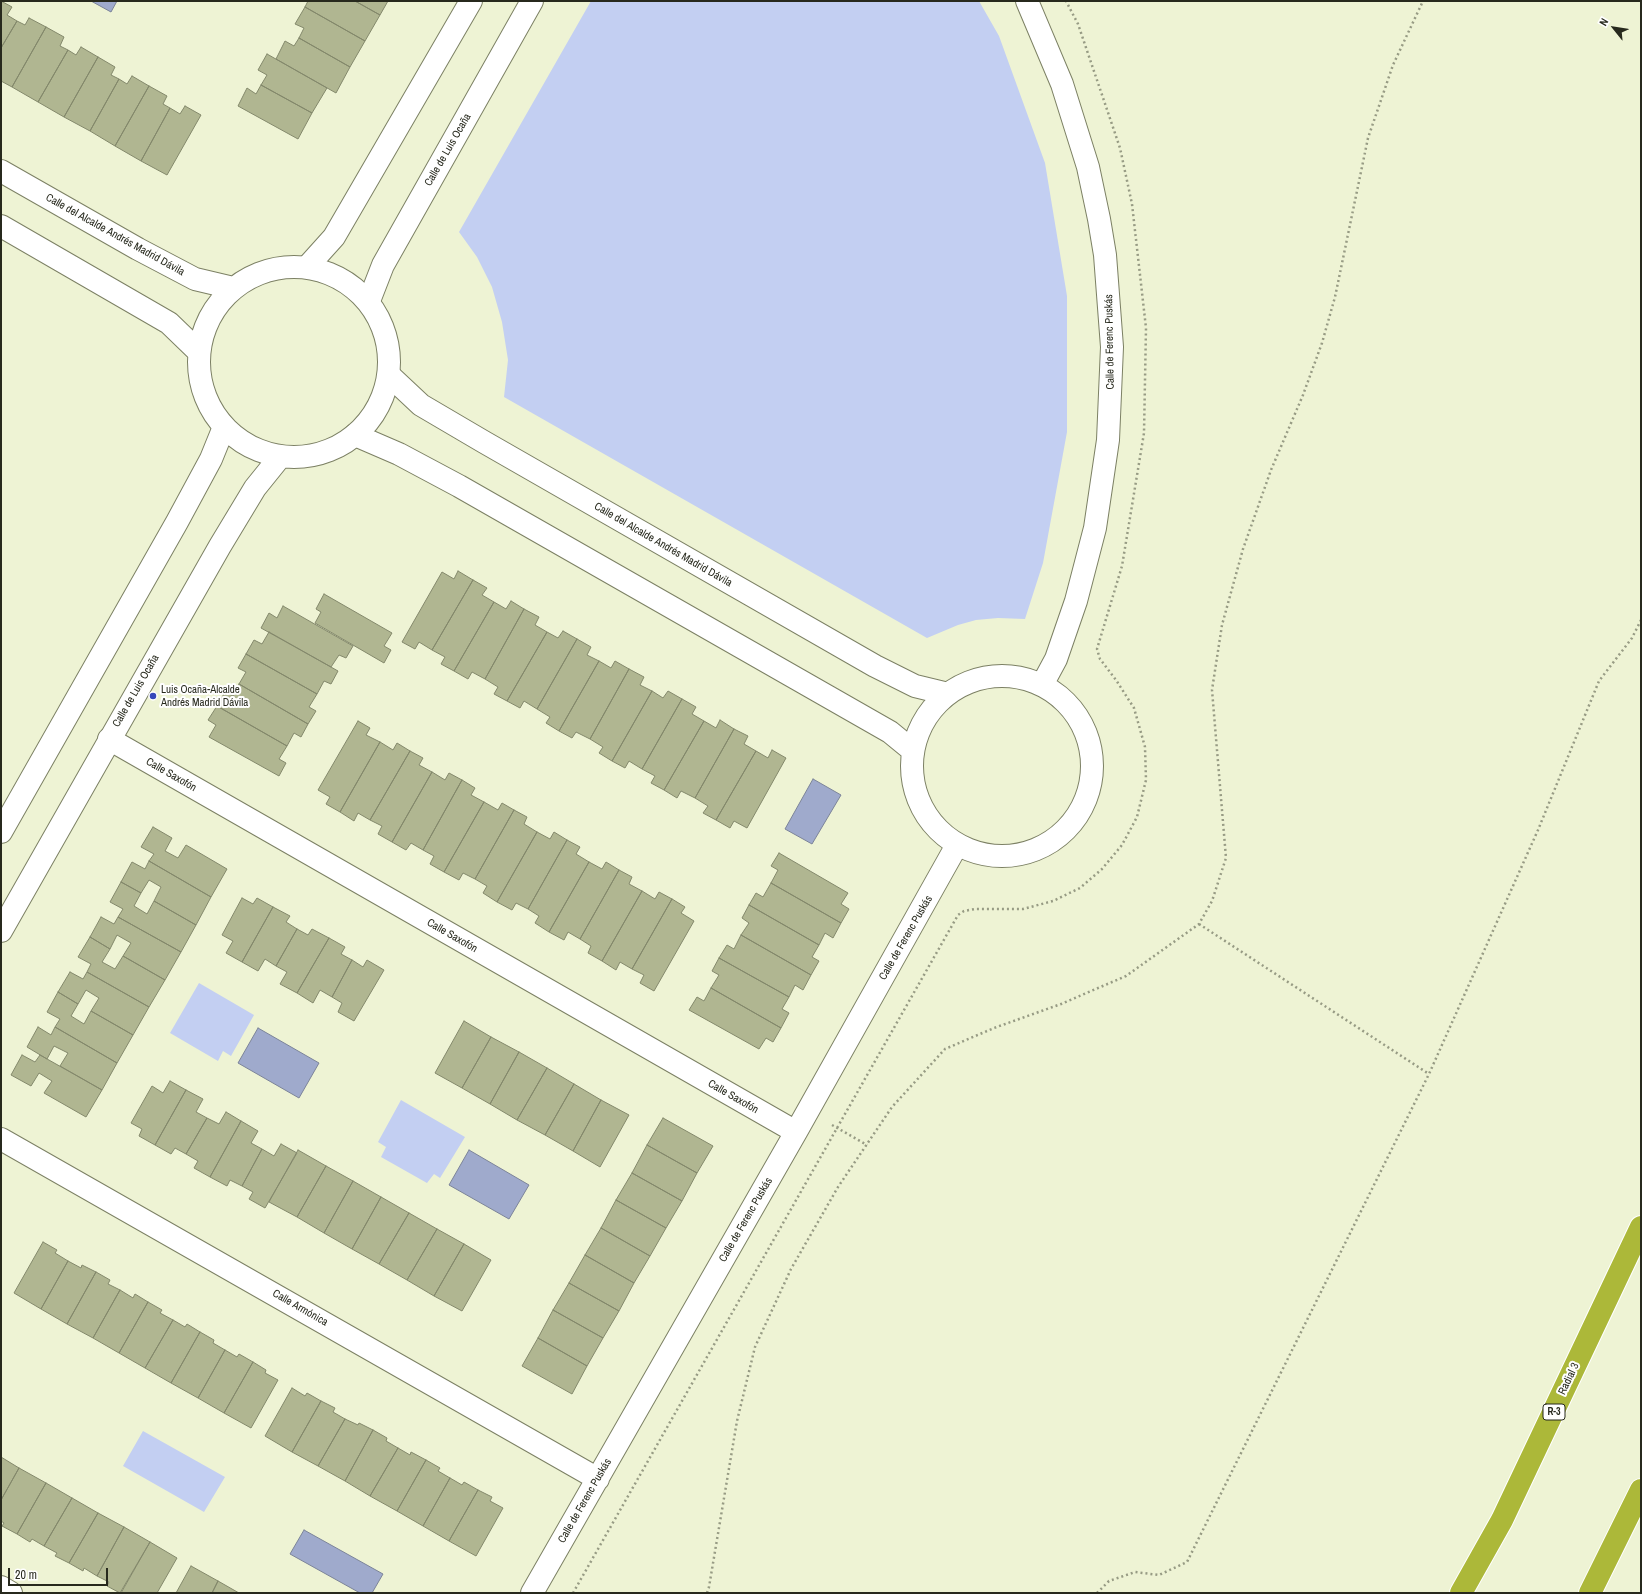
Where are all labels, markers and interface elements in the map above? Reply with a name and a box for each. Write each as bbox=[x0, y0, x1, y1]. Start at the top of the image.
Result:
north arrow bbox=[1594, 8, 1634, 48]
text: N bbox=[1596, 16, 1611, 28]
street label: Calle de Luis Ocaña bbox=[422, 111, 474, 189]
street label: Calle del Alcalde Andrés Madrid Dávila bbox=[43, 191, 187, 279]
street label: Calle de Ferenc Puskás bbox=[1103, 294, 1117, 390]
street label: Calle del Alcalde Andrés Madrid Dávila bbox=[592, 500, 734, 590]
street label: Calle de Luis Ocaña bbox=[110, 652, 162, 730]
place label: Luis Ocaña-Alcalde Andrés Madrid Dávila bbox=[161, 683, 248, 709]
marker: Luis Ocaña-Alcalde Andrés Madrid Dávila bbox=[148, 691, 158, 701]
street label: Calle Saxofón bbox=[143, 755, 199, 795]
street label: Calle de Ferenc Puskás bbox=[876, 893, 936, 983]
street label: Calle Saxofón bbox=[424, 916, 480, 956]
street label: Calle Saxofón bbox=[705, 1077, 761, 1117]
street label: Calle de Ferenc Puskás bbox=[716, 1175, 776, 1265]
street label: Calle Armónica bbox=[270, 1287, 330, 1329]
street label: Radial 3 bbox=[1556, 1361, 1582, 1397]
road number: R-3 bbox=[1543, 1404, 1565, 1420]
street label: Calle de Ferenc Puskás bbox=[555, 1456, 615, 1546]
scale bar bbox=[10, 1560, 110, 1586]
text: 20 m bbox=[15, 1567, 37, 1583]

